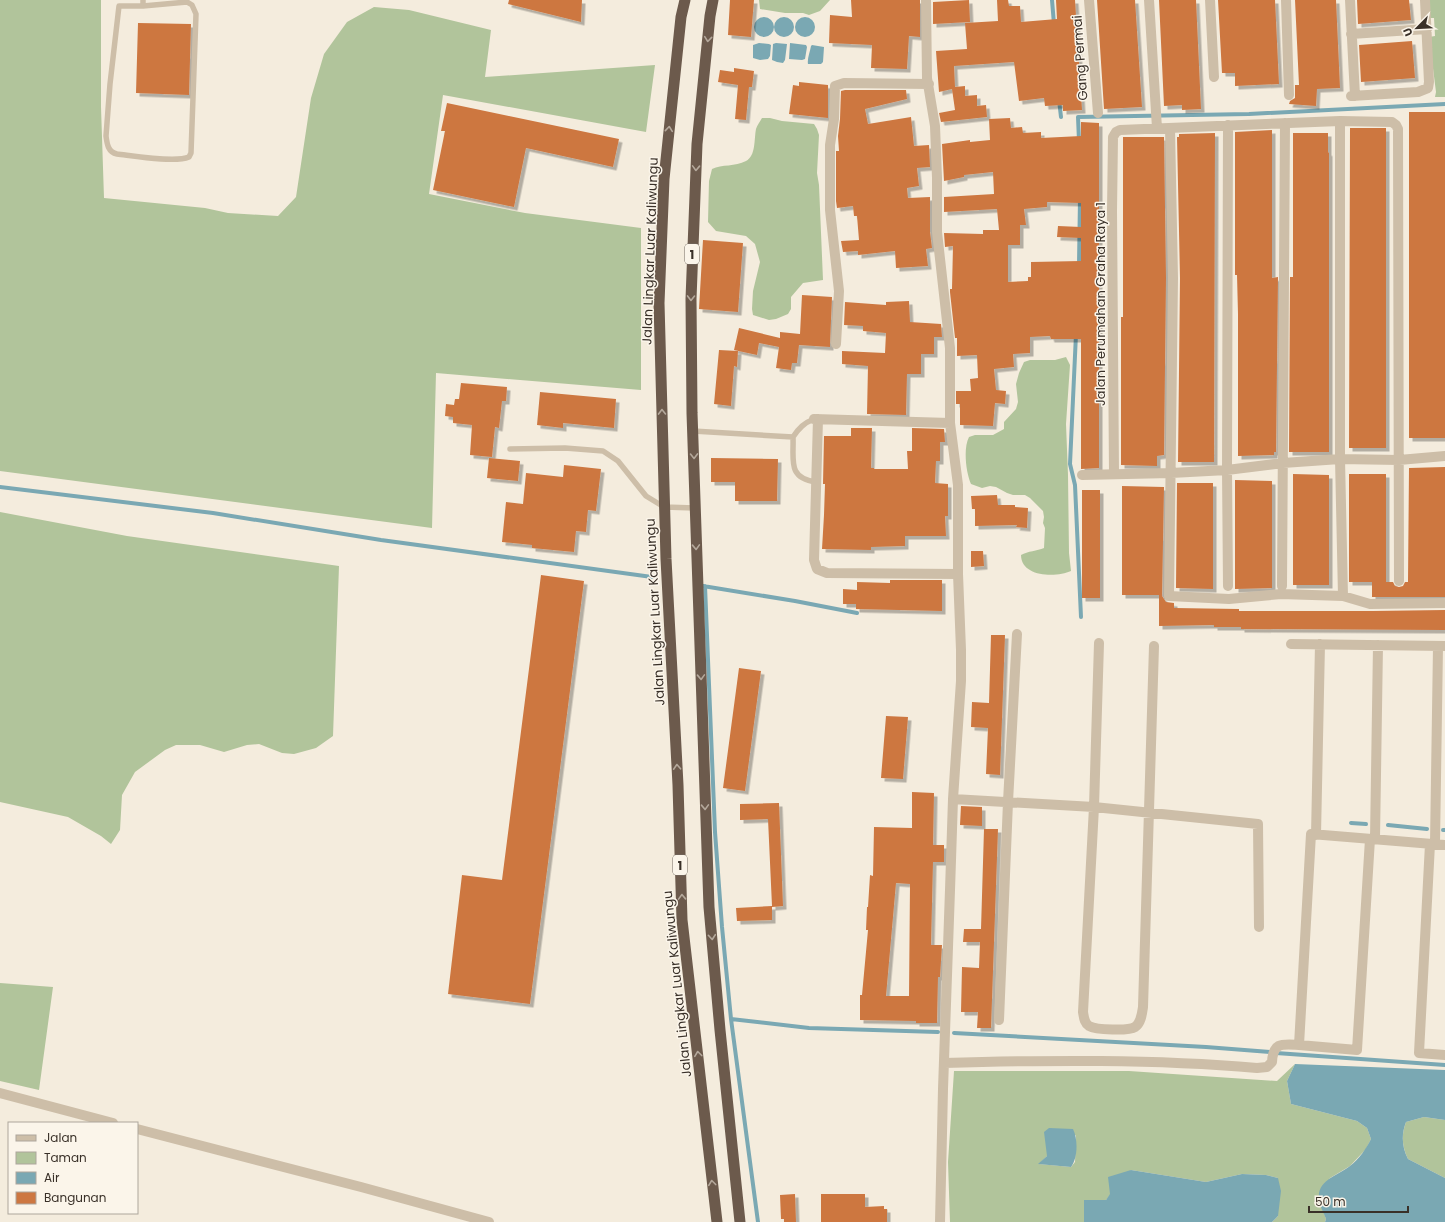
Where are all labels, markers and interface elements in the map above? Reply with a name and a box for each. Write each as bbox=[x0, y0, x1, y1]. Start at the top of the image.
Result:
north arrow bbox=[1397, 8, 1437, 48]
street label: Gang Permai bbox=[1068, 15, 1092, 101]
text: U bbox=[1399, 25, 1417, 39]
one-way arrow bbox=[704, 36, 713, 42]
one-way arrow bbox=[665, 126, 674, 132]
street label: Jalan Lingkar Luar Kaliwungu bbox=[637, 157, 663, 345]
one-way arrow bbox=[691, 165, 700, 171]
street label: Jalan Perumahan Graha Raya 1 bbox=[1091, 202, 1110, 406]
road number: 1 bbox=[685, 244, 699, 264]
one-way arrow bbox=[687, 295, 695, 301]
one-way arrow bbox=[658, 409, 666, 415]
one-way arrow bbox=[689, 453, 698, 459]
street label: Jalan Lingkar Luar Kaliwungu bbox=[641, 518, 669, 706]
one-way arrow bbox=[692, 544, 701, 550]
one-way arrow bbox=[696, 674, 705, 680]
one-way arrow bbox=[672, 764, 681, 770]
one-way arrow bbox=[701, 804, 709, 810]
road number: 1 bbox=[673, 855, 687, 875]
street label: Jalan Lingkar Luar Kaliwungu bbox=[658, 890, 696, 1078]
one-way arrow bbox=[677, 894, 686, 900]
one-way arrow bbox=[707, 934, 716, 940]
one-way arrow bbox=[693, 1051, 702, 1057]
legend bbox=[8, 1122, 138, 1214]
text: Jalan bbox=[44, 1129, 77, 1146]
text: Taman bbox=[44, 1149, 87, 1166]
text: Air bbox=[44, 1169, 60, 1186]
one-way arrow bbox=[708, 1180, 717, 1186]
scale bar bbox=[1309, 1188, 1408, 1214]
text: Bangunan bbox=[44, 1189, 106, 1206]
text: 50 m bbox=[1315, 1193, 1346, 1210]

